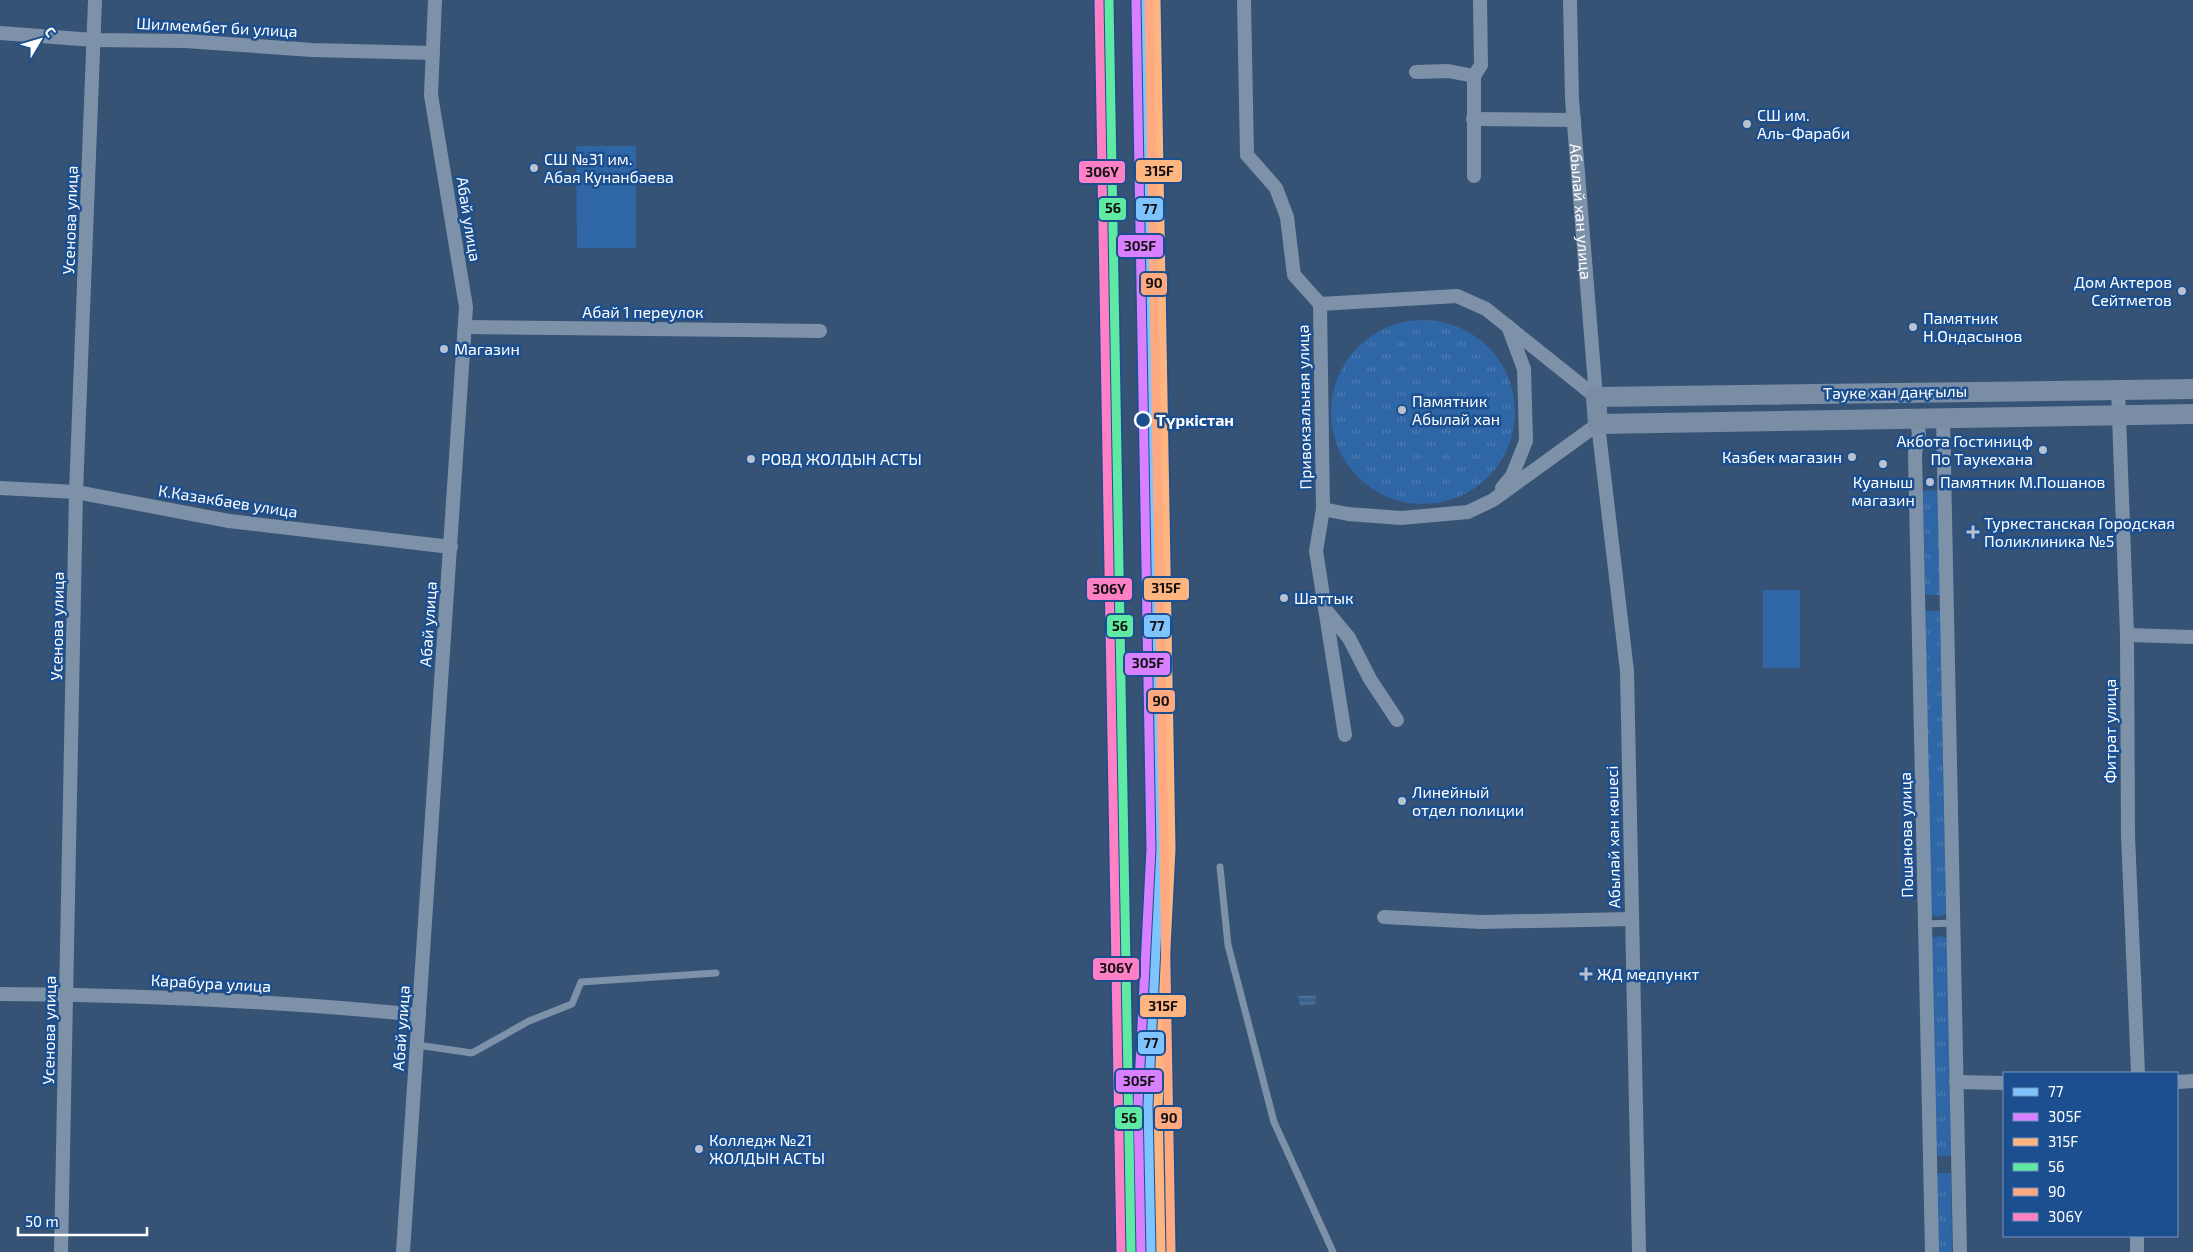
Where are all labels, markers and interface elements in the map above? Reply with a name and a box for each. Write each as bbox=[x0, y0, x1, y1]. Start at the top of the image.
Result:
street label: Шилмембет би улица bbox=[136, 13, 298, 41]
north arrow bbox=[15, 15, 65, 65]
text: С bbox=[41, 23, 60, 40]
place label: СШ им. Аль-Фараби bbox=[1757, 105, 1850, 142]
marker: СШ им. Аль-Фараби bbox=[1741, 118, 1753, 130]
street label: Абылай хан улица bbox=[1567, 143, 1597, 280]
place label: СШ №31 им. Абая Кунанбаева bbox=[544, 149, 674, 187]
line badge: 315F bbox=[1135, 159, 1183, 183]
line badge: 306Y bbox=[1078, 160, 1126, 184]
marker: СШ №31 им. Абая Кунанбаева bbox=[528, 162, 540, 174]
text: 315F bbox=[1144, 162, 1174, 179]
text: 306Y bbox=[1085, 163, 1119, 180]
street label: Усенова улица bbox=[58, 165, 82, 275]
street label: Абай улица bbox=[452, 175, 486, 263]
line badge: 56 bbox=[1098, 197, 1127, 221]
line badge: 77 bbox=[1135, 197, 1164, 221]
text: 56 bbox=[1105, 199, 1121, 216]
text: 77 bbox=[1143, 200, 1158, 217]
line badge: 305F bbox=[1117, 234, 1164, 258]
text: 305F bbox=[1124, 237, 1156, 254]
line badge: 90 bbox=[1140, 272, 1168, 296]
place label: Дом Актеров Сейтметов bbox=[2074, 272, 2172, 309]
text: 90 bbox=[1145, 274, 1163, 291]
marker: Дом Актеров Сейтметов bbox=[2176, 285, 2188, 297]
street label: Абай 1 переулок bbox=[582, 302, 704, 322]
place label: Памятник Н.Ондасынов bbox=[1923, 308, 2022, 345]
marker: Памятник Н.Ондасынов bbox=[1907, 321, 1919, 333]
street label: Привокзальная улица bbox=[1293, 324, 1315, 490]
place label: Магазин bbox=[454, 339, 520, 358]
marker: Магазин bbox=[438, 343, 450, 355]
street label: Тәуке хан даңғылы bbox=[1823, 381, 1967, 403]
place label: Памятник Абылай хан bbox=[1412, 391, 1500, 428]
marker: Памятник Абылай хан bbox=[1396, 404, 1408, 416]
place label: Түркістан bbox=[1156, 410, 1234, 429]
marker: Түркістан bbox=[1134, 411, 1152, 429]
place label: Акбота Гостиницф По Таукехана bbox=[1896, 431, 2033, 469]
marker: Акбота Гостиницф По Таукехана bbox=[2037, 444, 2049, 456]
place label: Казбек магазин bbox=[1722, 447, 1842, 466]
place label: РОВД ЖОЛДЫН АСТЫ bbox=[761, 449, 922, 468]
marker: Казбек магазин bbox=[1846, 451, 1858, 463]
marker: РОВД ЖОЛДЫН АСТЫ bbox=[745, 453, 757, 465]
marker: Куаныш магазин bbox=[1877, 458, 1889, 470]
place label: Куаныш магазин bbox=[1851, 472, 1915, 509]
place label: Памятник М.Пошанов bbox=[1940, 472, 2105, 491]
marker: Памятник М.Пошанов bbox=[1924, 476, 1936, 488]
street label: К.Казакбаев улица bbox=[157, 480, 299, 522]
place label: Туркестанская Городская Поликлиника №5 bbox=[1984, 513, 2175, 550]
marker: Туркестанская Городская Поликлиника №5 bbox=[1966, 525, 1980, 539]
street label: Усенова улица bbox=[46, 571, 68, 681]
line badge: 306Y bbox=[1086, 577, 1133, 601]
line badge: 315F bbox=[1143, 577, 1190, 601]
text: 315F bbox=[1151, 579, 1181, 596]
text: 306Y bbox=[1092, 580, 1126, 597]
street label: Абай улица bbox=[415, 581, 441, 667]
place label: Шаттык bbox=[1294, 588, 1354, 607]
marker: Шаттык bbox=[1278, 592, 1290, 604]
line badge: 56 bbox=[1106, 614, 1134, 638]
line badge: 77 bbox=[1143, 614, 1171, 638]
text: 56 bbox=[1112, 617, 1128, 634]
text: 77 bbox=[1150, 617, 1165, 634]
line badge: 305F bbox=[1124, 652, 1171, 676]
text: 305F bbox=[1132, 654, 1164, 671]
street label: Фитрат улица bbox=[2100, 679, 2120, 783]
line badge: 90 bbox=[1147, 689, 1176, 713]
text: 90 bbox=[1152, 692, 1170, 709]
street label: Абылай хан көшесі bbox=[1602, 766, 1623, 909]
street label: Пошанова улица bbox=[1895, 772, 1917, 898]
place label: Линейный отдел полиции bbox=[1412, 782, 1524, 819]
marker: Линейный отдел полиции bbox=[1396, 795, 1408, 807]
line badge: 306Y bbox=[1092, 957, 1140, 981]
text: 306Y bbox=[1099, 959, 1133, 976]
place label: ЖД медпункт bbox=[1597, 964, 1700, 984]
marker: ЖД медпункт bbox=[1579, 967, 1593, 981]
street label: Карабура улица bbox=[150, 970, 272, 996]
street label: Усенова улица bbox=[38, 975, 60, 1085]
street label: Абай улица bbox=[388, 985, 414, 1071]
line badge: 315F bbox=[1139, 994, 1187, 1018]
text: 315F bbox=[1148, 997, 1178, 1014]
line badge: 77 bbox=[1137, 1031, 1165, 1055]
text: 77 bbox=[1144, 1034, 1159, 1051]
line badge: 305F bbox=[1115, 1069, 1163, 1093]
text: 305F bbox=[1123, 1072, 1155, 1089]
legend bbox=[2003, 1072, 2178, 1237]
text: 77 bbox=[2048, 1082, 2064, 1100]
line badge: 56 bbox=[1114, 1106, 1143, 1130]
line badge: 90 bbox=[1154, 1106, 1183, 1130]
text: 305F bbox=[2048, 1107, 2082, 1125]
text: 56 bbox=[1121, 1109, 1137, 1126]
text: 90 bbox=[1160, 1109, 1178, 1126]
place label: Колледж №21 ЖОЛДЫН АСТЫ bbox=[709, 1130, 825, 1167]
text: 315F bbox=[2048, 1132, 2078, 1150]
marker: Колледж №21 ЖОЛДЫН АСТЫ bbox=[693, 1143, 705, 1155]
text: 56 bbox=[2048, 1157, 2065, 1175]
text: 90 bbox=[2048, 1182, 2066, 1200]
scale bar bbox=[18, 1204, 146, 1236]
text: 306Y bbox=[2048, 1207, 2083, 1225]
text: 50 m bbox=[25, 1212, 59, 1230]

